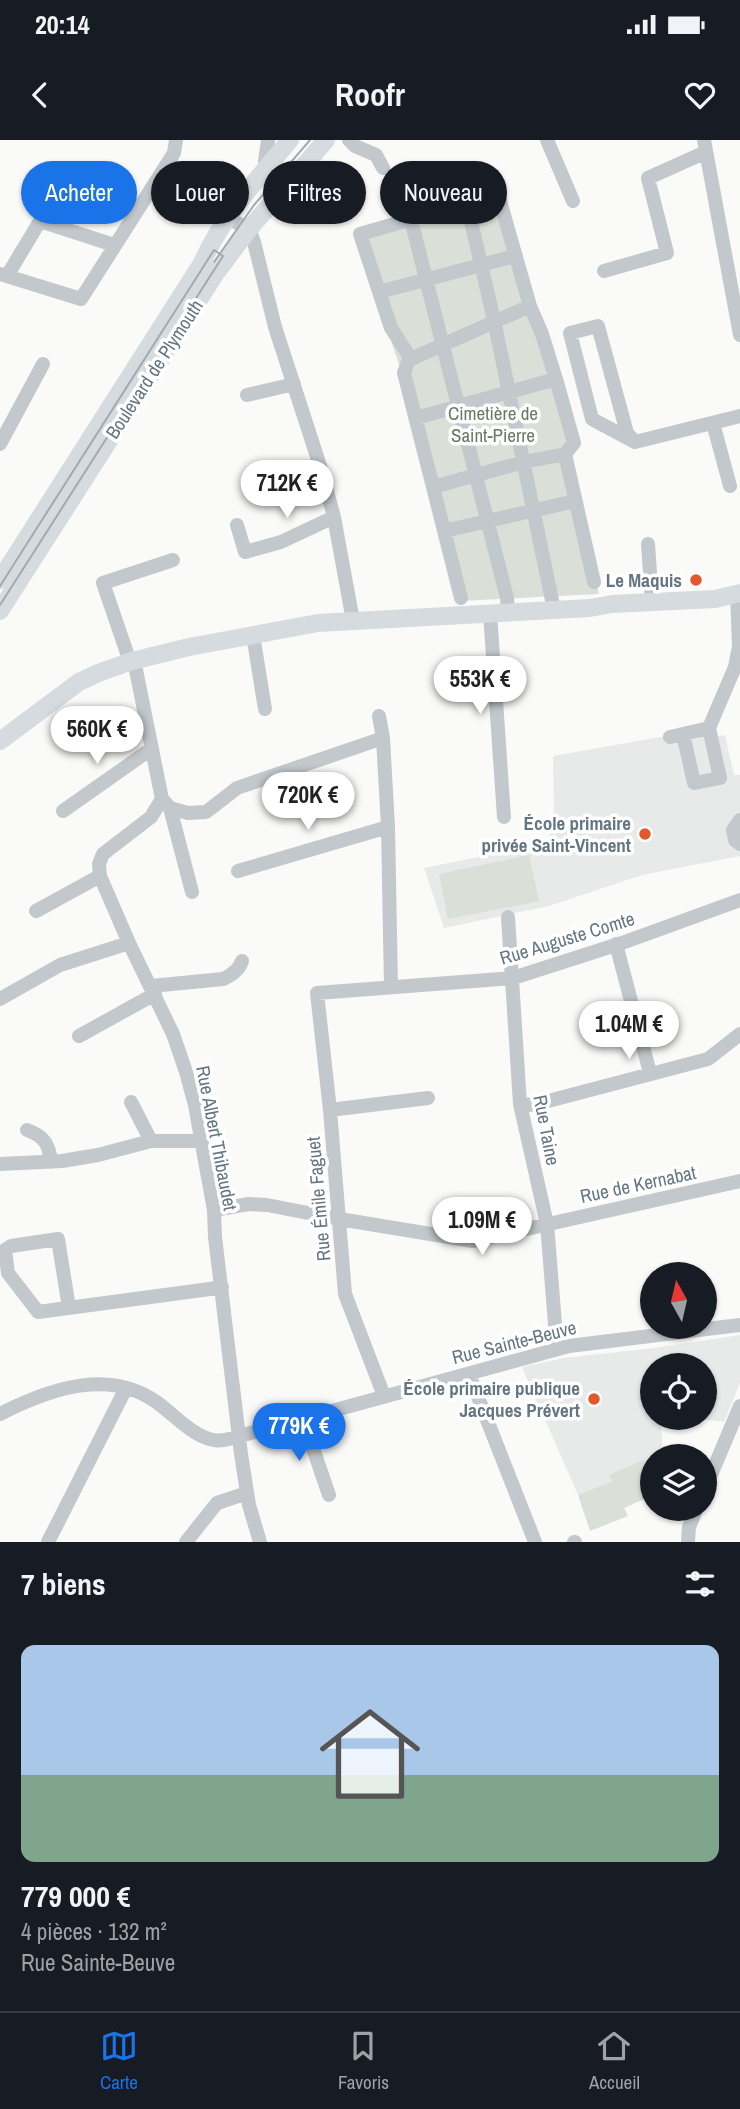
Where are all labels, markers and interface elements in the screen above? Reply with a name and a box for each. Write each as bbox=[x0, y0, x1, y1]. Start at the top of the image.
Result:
text: 20:14 bbox=[35, 7, 90, 42]
text: Roofr bbox=[335, 73, 405, 116]
icon: back bbox=[21, 76, 59, 114]
icon: heart bbox=[681, 76, 719, 114]
chip: Acheter bbox=[21, 161, 137, 224]
chip: Louer bbox=[151, 161, 249, 224]
chip: Filtres bbox=[263, 161, 366, 224]
chip: Nouveau bbox=[380, 161, 507, 224]
street label: Boulevard de Plymouth bbox=[99, 294, 209, 444]
park label: Cimetière de Saint-Pierre bbox=[448, 400, 538, 448]
pin: 712K € bbox=[230, 460, 344, 520]
text: 712K € bbox=[257, 467, 317, 498]
place label: Le Maquis bbox=[606, 567, 682, 593]
marker: Le Maquis bbox=[688, 572, 704, 588]
pin: 553K € bbox=[423, 656, 537, 716]
text: 553K € bbox=[450, 663, 510, 694]
pin: 560K € bbox=[40, 706, 154, 766]
text: 560K € bbox=[67, 713, 127, 744]
pin: 720K € bbox=[251, 772, 365, 832]
text: 720K € bbox=[278, 779, 338, 810]
place label: École primaire privée Saint-Vincent bbox=[481, 810, 631, 858]
marker: École primaire privée Saint-Vincent bbox=[637, 826, 653, 842]
street label: Rue Auguste Comte bbox=[497, 905, 637, 971]
pin: 1.04M € bbox=[564, 1002, 694, 1061]
text: 1.04M € bbox=[595, 1008, 663, 1039]
street label: Rue Albert Thibaudet bbox=[190, 1063, 244, 1213]
street label: Rue Taine bbox=[527, 1093, 567, 1167]
street label: Rue Émile Faguet bbox=[300, 1135, 336, 1262]
street label: Rue de Kernabat bbox=[578, 1159, 699, 1209]
pin: 1.09M € bbox=[417, 1198, 547, 1257]
text: 1.09M € bbox=[448, 1204, 516, 1235]
north arrow bbox=[640, 1262, 718, 1339]
map controls bbox=[640, 1262, 717, 1521]
street label: Rue Sainte-Beuve bbox=[449, 1314, 579, 1370]
button: locate bbox=[640, 1353, 717, 1430]
place label: École primaire publique Jacques Prévert bbox=[403, 1375, 580, 1423]
marker: École primaire publique Jacques Prévert bbox=[586, 1391, 602, 1407]
pin: 779K € bbox=[242, 1404, 356, 1463]
text: 779K € bbox=[269, 1410, 329, 1441]
button: layers bbox=[640, 1444, 717, 1521]
text: 7 biens bbox=[21, 1564, 106, 1604]
icon: filters bbox=[681, 1565, 719, 1603]
icon: home bbox=[307, 1691, 433, 1817]
text: 779 000 € bbox=[21, 1876, 130, 1916]
text: 4 pièces · 132 m² bbox=[21, 1916, 167, 1947]
text: Rue Sainte-Beuve bbox=[21, 1947, 175, 1978]
tab: Carte bbox=[100, 2027, 138, 2095]
tab: Favoris bbox=[338, 2027, 389, 2095]
tab: Accueil bbox=[589, 2027, 640, 2095]

